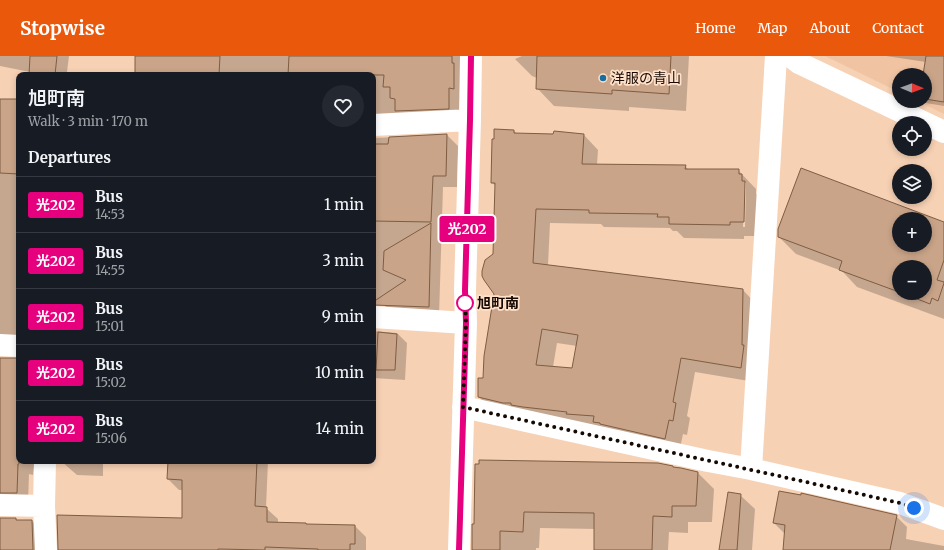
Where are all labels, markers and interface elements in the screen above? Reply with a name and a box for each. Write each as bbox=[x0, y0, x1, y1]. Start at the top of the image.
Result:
text: Stopwise bbox=[20, 16, 105, 40]
text: Home bbox=[695, 19, 736, 37]
text: Map bbox=[758, 19, 787, 37]
text: About bbox=[809, 19, 850, 37]
text: Contact bbox=[872, 19, 924, 37]
north arrow bbox=[892, 68, 932, 108]
map controls bbox=[892, 68, 932, 300]
place label: 洋服の青山 bbox=[611, 69, 681, 87]
marker: 洋服の青山 bbox=[598, 73, 608, 83]
button: heart bbox=[322, 85, 364, 127]
text: 旭町南 bbox=[28, 86, 85, 110]
text: Walk · 3 min · 170 m bbox=[28, 113, 148, 130]
button: locate bbox=[892, 116, 932, 156]
text: Departures bbox=[28, 148, 111, 167]
button: layers bbox=[892, 164, 932, 204]
text: Bus bbox=[95, 187, 123, 206]
text: 1 min bbox=[324, 195, 364, 214]
text: 光202 bbox=[36, 196, 75, 214]
text: 14:53 bbox=[95, 206, 125, 223]
button: + bbox=[892, 212, 932, 252]
line badge: 光202 bbox=[439, 216, 495, 242]
text: 光202 bbox=[447, 220, 487, 238]
text: Bus bbox=[95, 243, 123, 262]
text: 3 min bbox=[322, 251, 364, 270]
text: 光202 bbox=[36, 252, 75, 270]
button: − bbox=[892, 260, 932, 300]
text: 14:55 bbox=[95, 262, 125, 279]
marker: 旭町南 bbox=[456, 294, 474, 312]
place label: 旭町南 bbox=[477, 294, 519, 312]
text: Bus bbox=[95, 299, 123, 318]
text: 9 min bbox=[322, 307, 364, 326]
text: 光202 bbox=[36, 308, 75, 326]
text: 15:01 bbox=[95, 318, 124, 335]
text: Bus bbox=[95, 355, 123, 374]
text: 10 min bbox=[315, 363, 364, 382]
text: 光202 bbox=[36, 364, 75, 382]
text: 15:02 bbox=[95, 374, 126, 391]
text: Bus bbox=[95, 411, 123, 430]
text: 14 min bbox=[316, 419, 364, 438]
text: 光202 bbox=[36, 420, 75, 438]
text: 15:06 bbox=[95, 430, 127, 447]
your location bbox=[904, 498, 924, 518]

